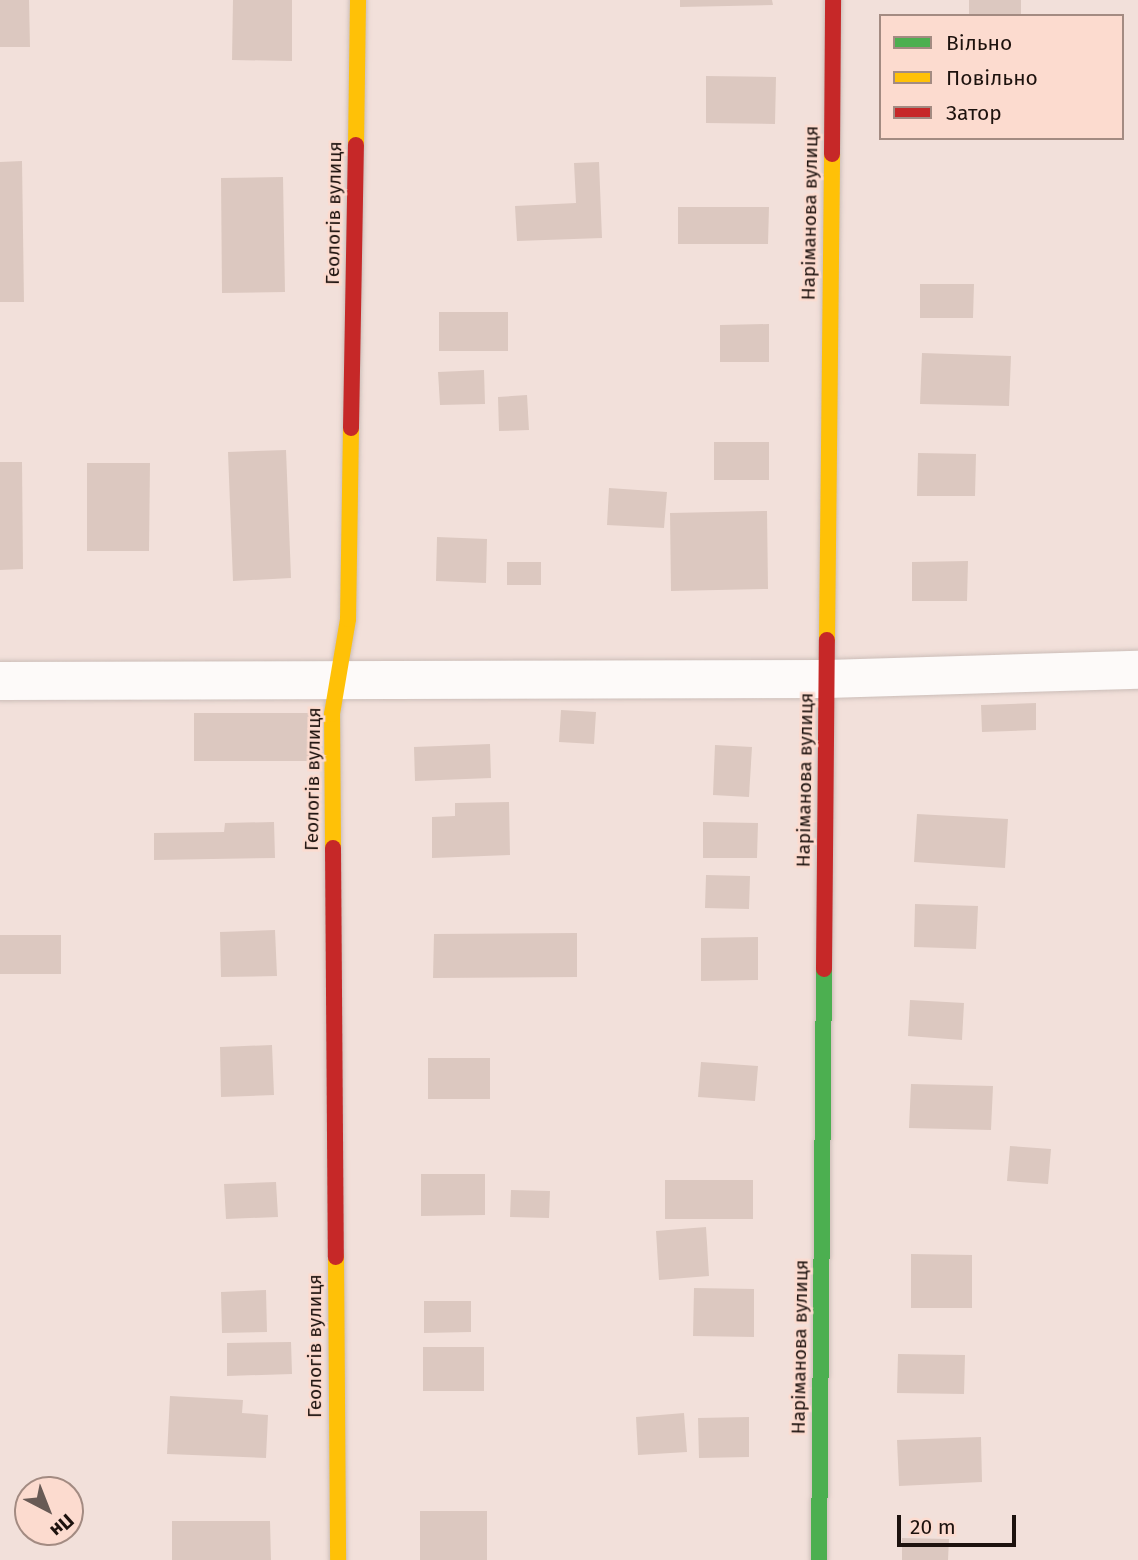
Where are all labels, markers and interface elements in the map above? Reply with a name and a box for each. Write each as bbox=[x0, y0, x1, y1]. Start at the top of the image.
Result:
legend bbox=[879, 14, 1124, 140]
text: Вільно bbox=[946, 30, 1012, 56]
text: Повільно bbox=[946, 65, 1038, 91]
text: Затор bbox=[946, 100, 1002, 126]
street label: Наріманова вулиця bbox=[797, 125, 823, 301]
street label: Геологів вулиця bbox=[321, 141, 347, 285]
street label: Наріманова вулиця bbox=[792, 692, 818, 868]
street label: Геологів вулиця bbox=[300, 707, 326, 851]
street label: Наріманова вулиця bbox=[787, 1259, 813, 1435]
street label: Геологів вулиця bbox=[304, 1274, 326, 1418]
north arrow bbox=[14, 1476, 84, 1546]
scale bar bbox=[900, 1500, 1019, 1544]
text: Пн bbox=[46, 1509, 79, 1542]
text: 20 m bbox=[910, 1514, 956, 1540]

